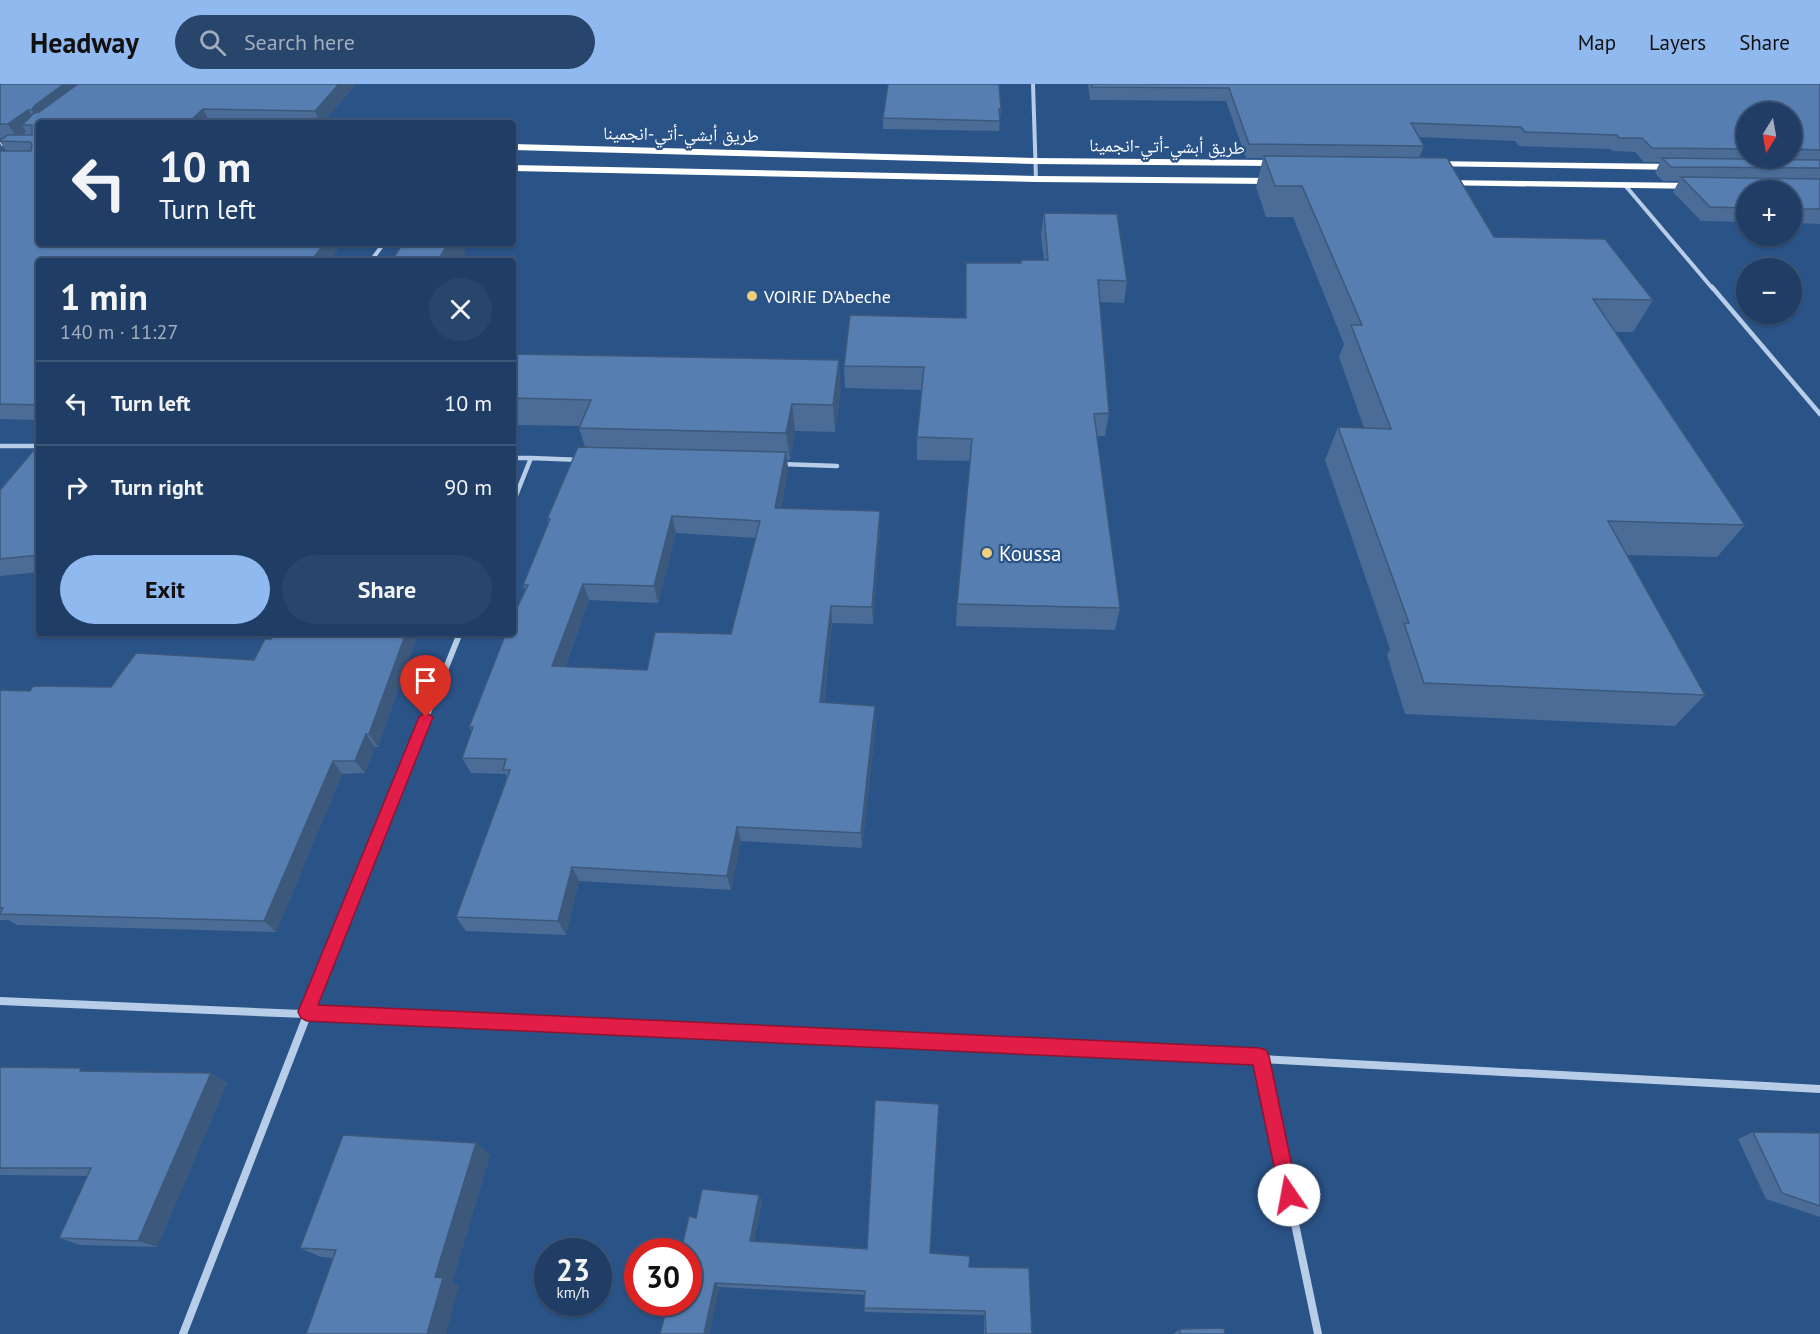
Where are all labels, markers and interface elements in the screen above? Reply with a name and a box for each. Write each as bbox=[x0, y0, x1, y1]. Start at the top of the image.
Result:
search box bbox=[175, 15, 595, 69]
text: Headway bbox=[30, 24, 139, 61]
icon: search bbox=[196, 26, 229, 59]
text: Search here bbox=[244, 28, 355, 56]
text: Map bbox=[1578, 29, 1616, 56]
text: Layers bbox=[1649, 29, 1706, 56]
text: Share bbox=[1739, 29, 1790, 56]
north arrow bbox=[1736, 102, 1802, 168]
map controls bbox=[1736, 102, 1802, 324]
street label: طريق أبشي-أتي-انجمينا bbox=[603, 121, 759, 150]
street label: طريق أبشي-أتي-انجمينا bbox=[1089, 133, 1245, 162]
text: 10 m bbox=[159, 139, 251, 194]
icon: left bbox=[60, 144, 138, 222]
button: + bbox=[1736, 180, 1802, 246]
text: Turn left bbox=[159, 192, 256, 226]
button: − bbox=[1736, 258, 1802, 324]
text: 1 min bbox=[60, 273, 148, 320]
button: close bbox=[429, 278, 492, 341]
place label: VOIRIE D'Abeche bbox=[763, 285, 891, 308]
marker: VOIRIE D'Abeche bbox=[745, 289, 759, 303]
text: 140 m · 11:27 bbox=[60, 319, 178, 345]
icon: left bbox=[60, 387, 93, 420]
text: Turn left bbox=[111, 389, 191, 417]
text: 10 m bbox=[444, 389, 492, 417]
icon: right bbox=[60, 471, 93, 504]
text: Turn right bbox=[111, 473, 203, 501]
text: 90 m bbox=[444, 473, 492, 501]
place label: Koussa bbox=[999, 540, 1061, 567]
marker: Koussa bbox=[980, 546, 994, 560]
button: Exit bbox=[60, 555, 270, 624]
button: Share bbox=[282, 555, 492, 624]
pin bbox=[400, 655, 451, 717]
icon: arrive bbox=[409, 664, 442, 697]
position arrow bbox=[1257, 1163, 1321, 1227]
speed limit sign: 30 bbox=[624, 1238, 702, 1316]
text: 23 bbox=[556, 1250, 590, 1289]
text: km/h bbox=[557, 1283, 589, 1302]

